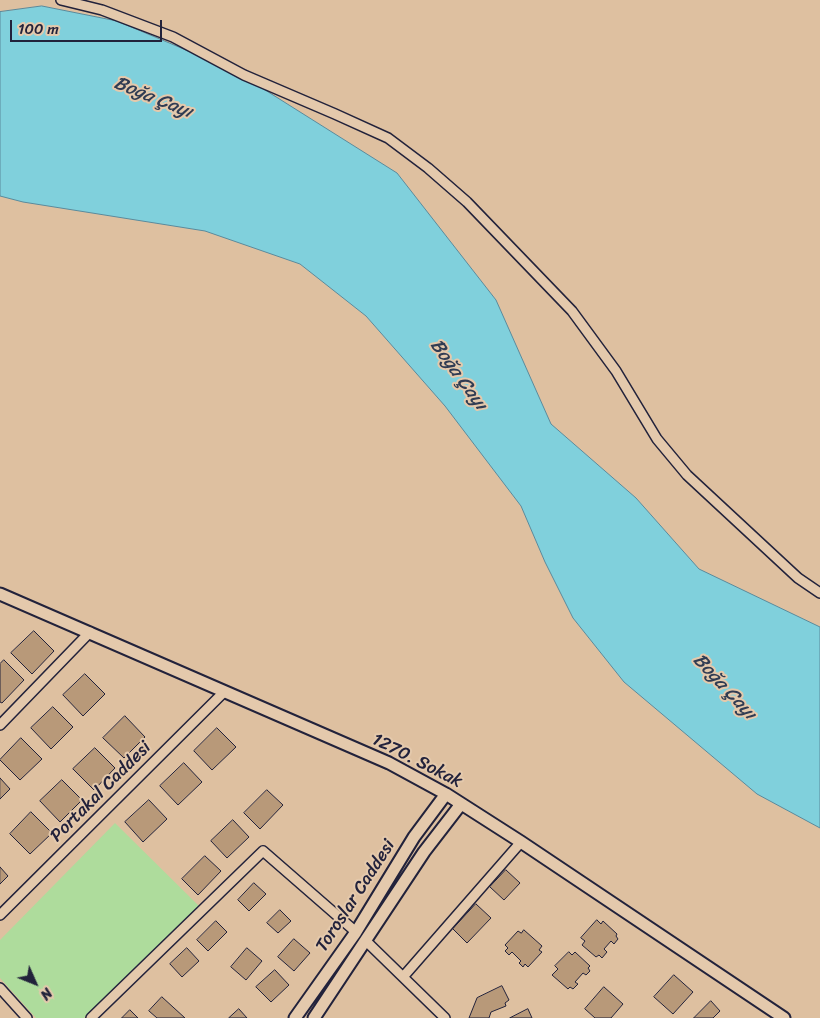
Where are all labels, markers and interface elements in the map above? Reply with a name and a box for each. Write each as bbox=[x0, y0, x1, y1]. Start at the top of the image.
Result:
scale bar bbox=[12, 10, 165, 42]
text: 100 m bbox=[18, 16, 59, 42]
water label: Boğa Çayı bbox=[111, 72, 195, 124]
water label: Boğa Çayı bbox=[425, 335, 491, 415]
water label: Boğa Çayı bbox=[688, 649, 760, 725]
street label: 1270. Sokak bbox=[368, 729, 466, 793]
street label: Portakal Caddesi bbox=[46, 737, 156, 847]
street label: Toroslar Caddesi bbox=[312, 836, 400, 956]
north arrow bbox=[10, 958, 60, 1008]
text: N bbox=[34, 982, 59, 1006]

